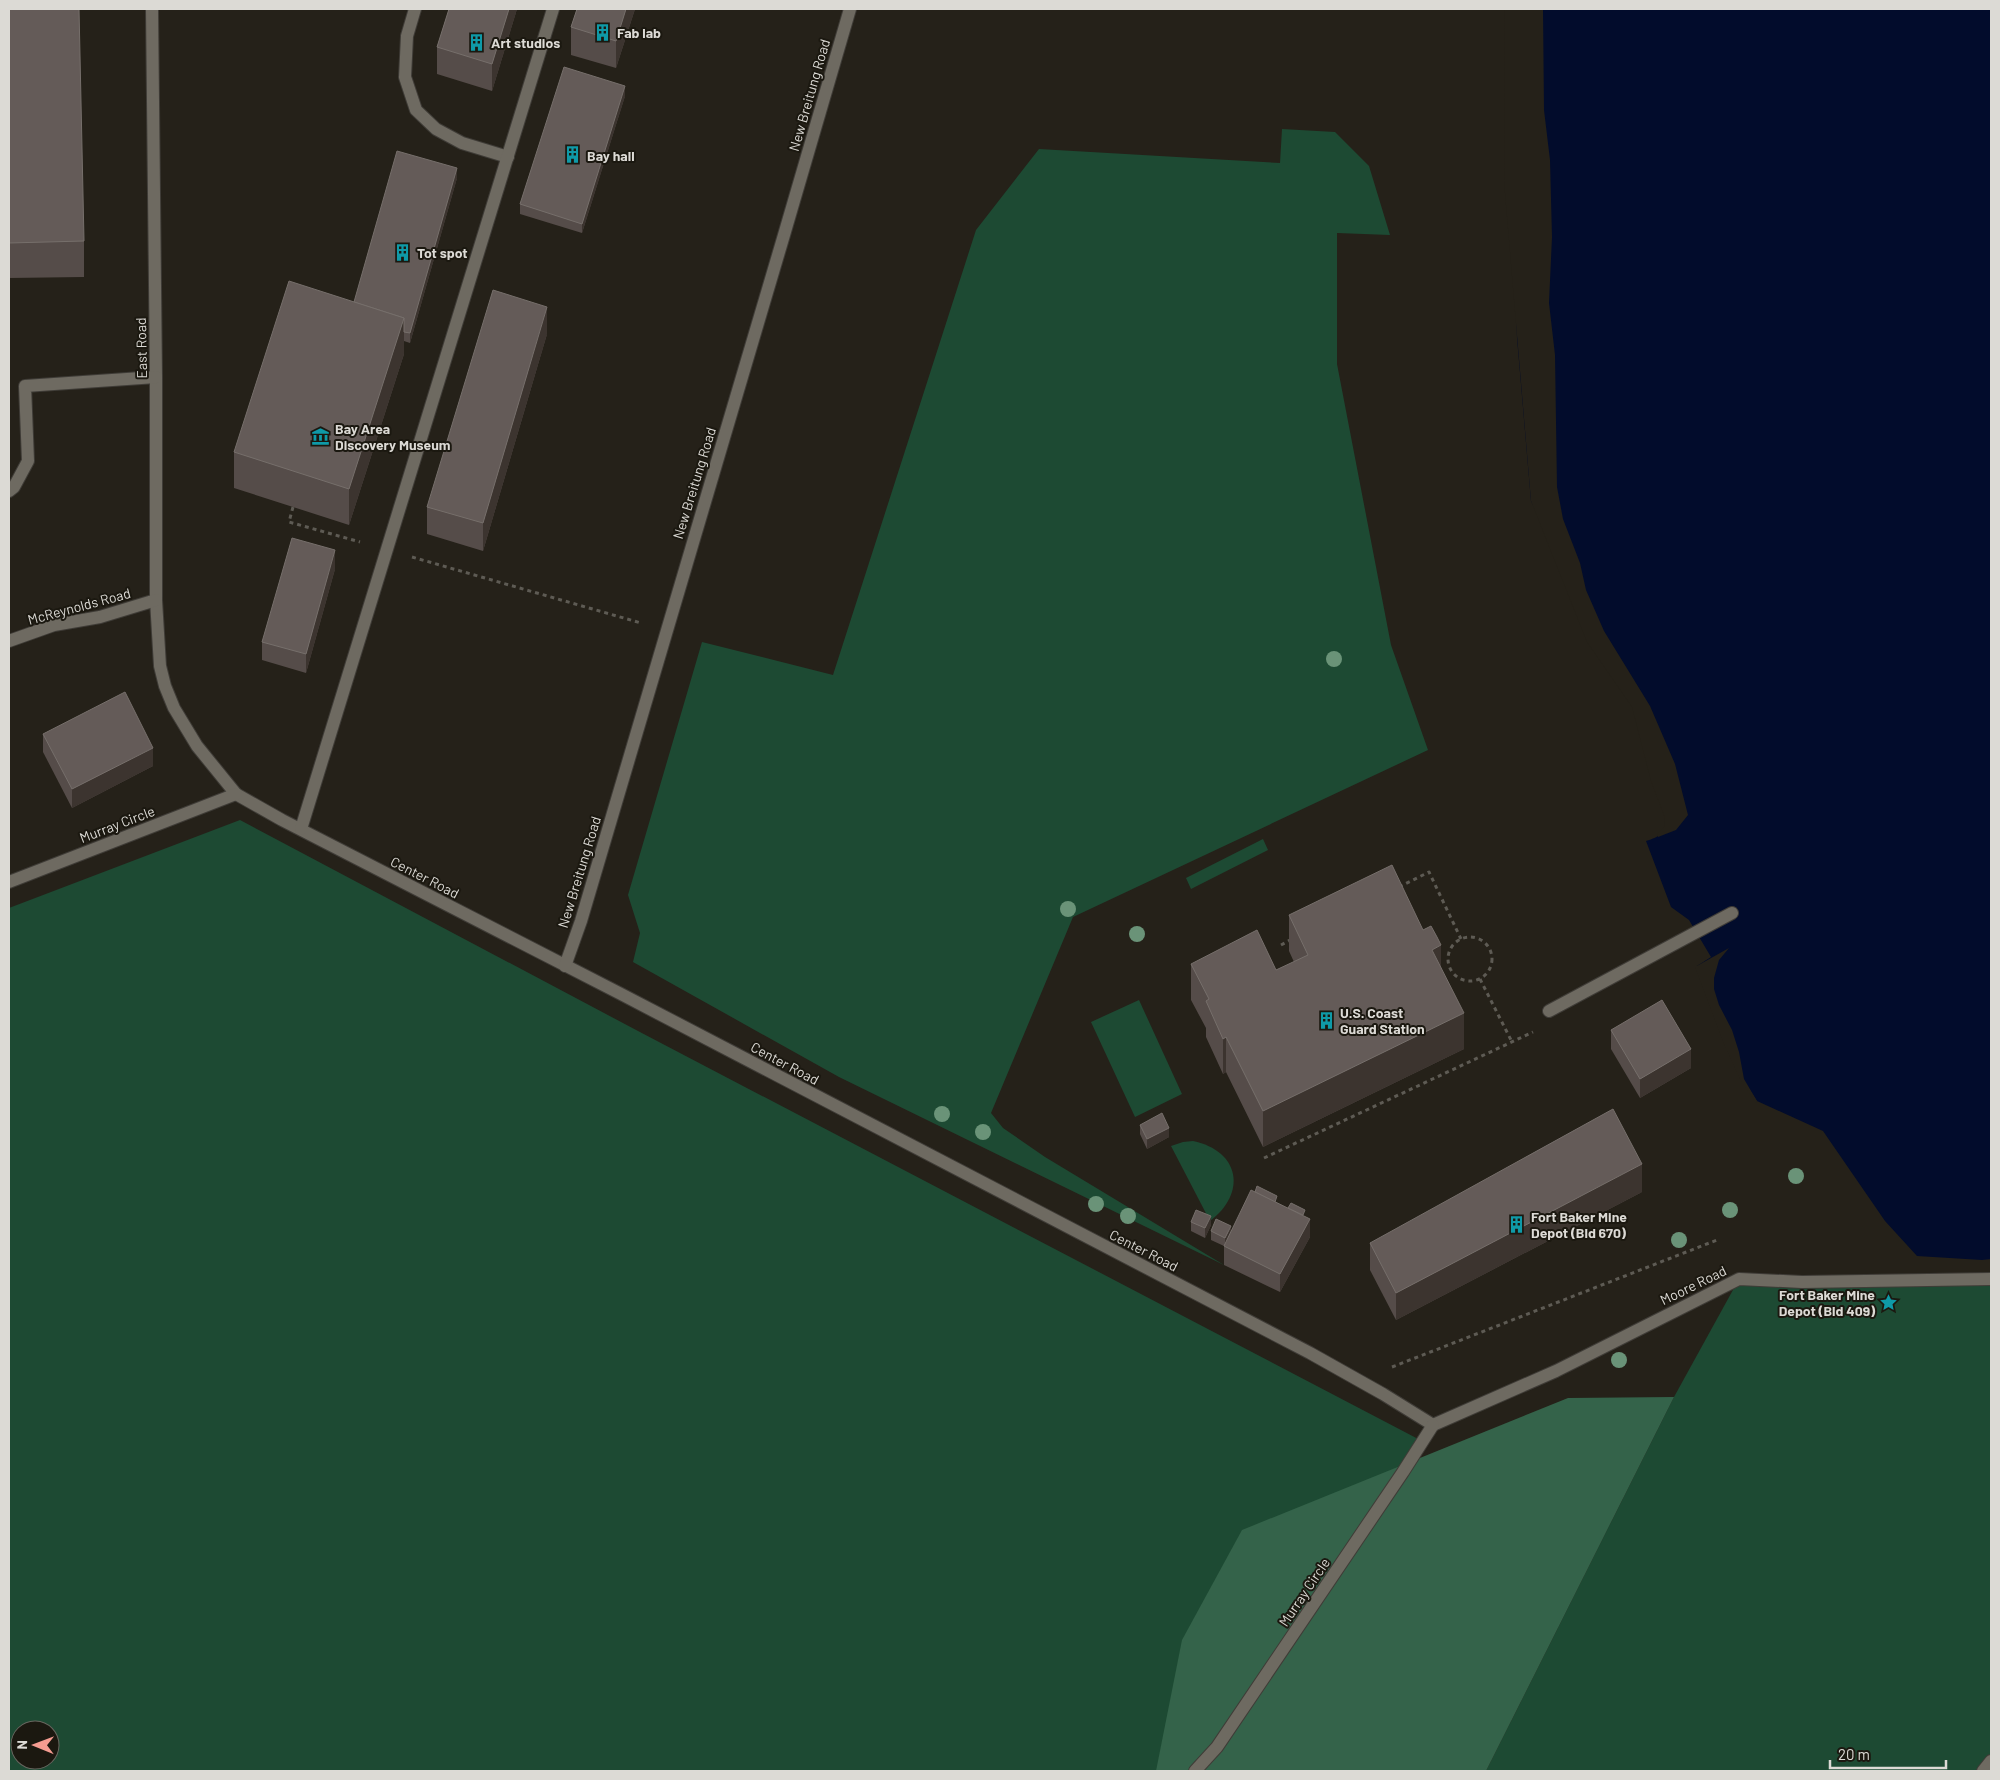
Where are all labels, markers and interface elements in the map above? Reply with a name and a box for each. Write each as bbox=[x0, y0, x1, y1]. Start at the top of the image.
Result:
building icon: Fab lab bbox=[593, 22, 613, 42]
place label: Fab lab bbox=[617, 24, 661, 41]
building icon: Art studios bbox=[467, 32, 487, 52]
place label: Art studios bbox=[491, 34, 560, 51]
street label: New Breitung Road bbox=[785, 37, 833, 153]
building icon: Bay hall bbox=[563, 145, 583, 165]
place label: Bay hall bbox=[587, 147, 635, 164]
building icon: Tot spot bbox=[393, 242, 413, 262]
place label: Tot spot bbox=[417, 244, 468, 261]
street label: East Road bbox=[132, 317, 150, 379]
place label: Bay Area Discovery Museum bbox=[335, 420, 451, 453]
street label: New Breitung Road bbox=[669, 425, 719, 541]
museum icon: Bay Area Discovery Museum bbox=[311, 426, 331, 446]
street label: McReynolds Road bbox=[26, 584, 132, 628]
street label: Murray Circle bbox=[77, 802, 157, 846]
street label: New Breitung Road bbox=[554, 814, 604, 930]
street label: Center Road bbox=[388, 852, 462, 902]
place label: U.S. Coast Guard Station bbox=[1340, 1004, 1425, 1037]
building icon: U.S. Coast Guard Station bbox=[1316, 1010, 1336, 1030]
street label: Center Road bbox=[748, 1038, 822, 1088]
place label: Fort Baker Mine Depot (Bld 670) bbox=[1531, 1208, 1627, 1241]
building icon: Fort Baker Mine Depot (Bld 670) bbox=[1507, 1214, 1527, 1234]
street label: Center Road bbox=[1107, 1225, 1181, 1275]
street label: Moore Road bbox=[1657, 1262, 1729, 1308]
place label: Fort Baker Mine Depot (Bld 409) bbox=[1779, 1286, 1875, 1319]
place icon: Fort Baker Mine Depot (Bld 409) bbox=[1879, 1292, 1899, 1312]
street label: Murray Circle bbox=[1275, 1554, 1333, 1630]
north arrow bbox=[10, 1720, 60, 1770]
scale bar bbox=[1830, 1738, 1946, 1770]
text: N bbox=[13, 1740, 30, 1750]
text: 20 m bbox=[1838, 1745, 1870, 1763]

